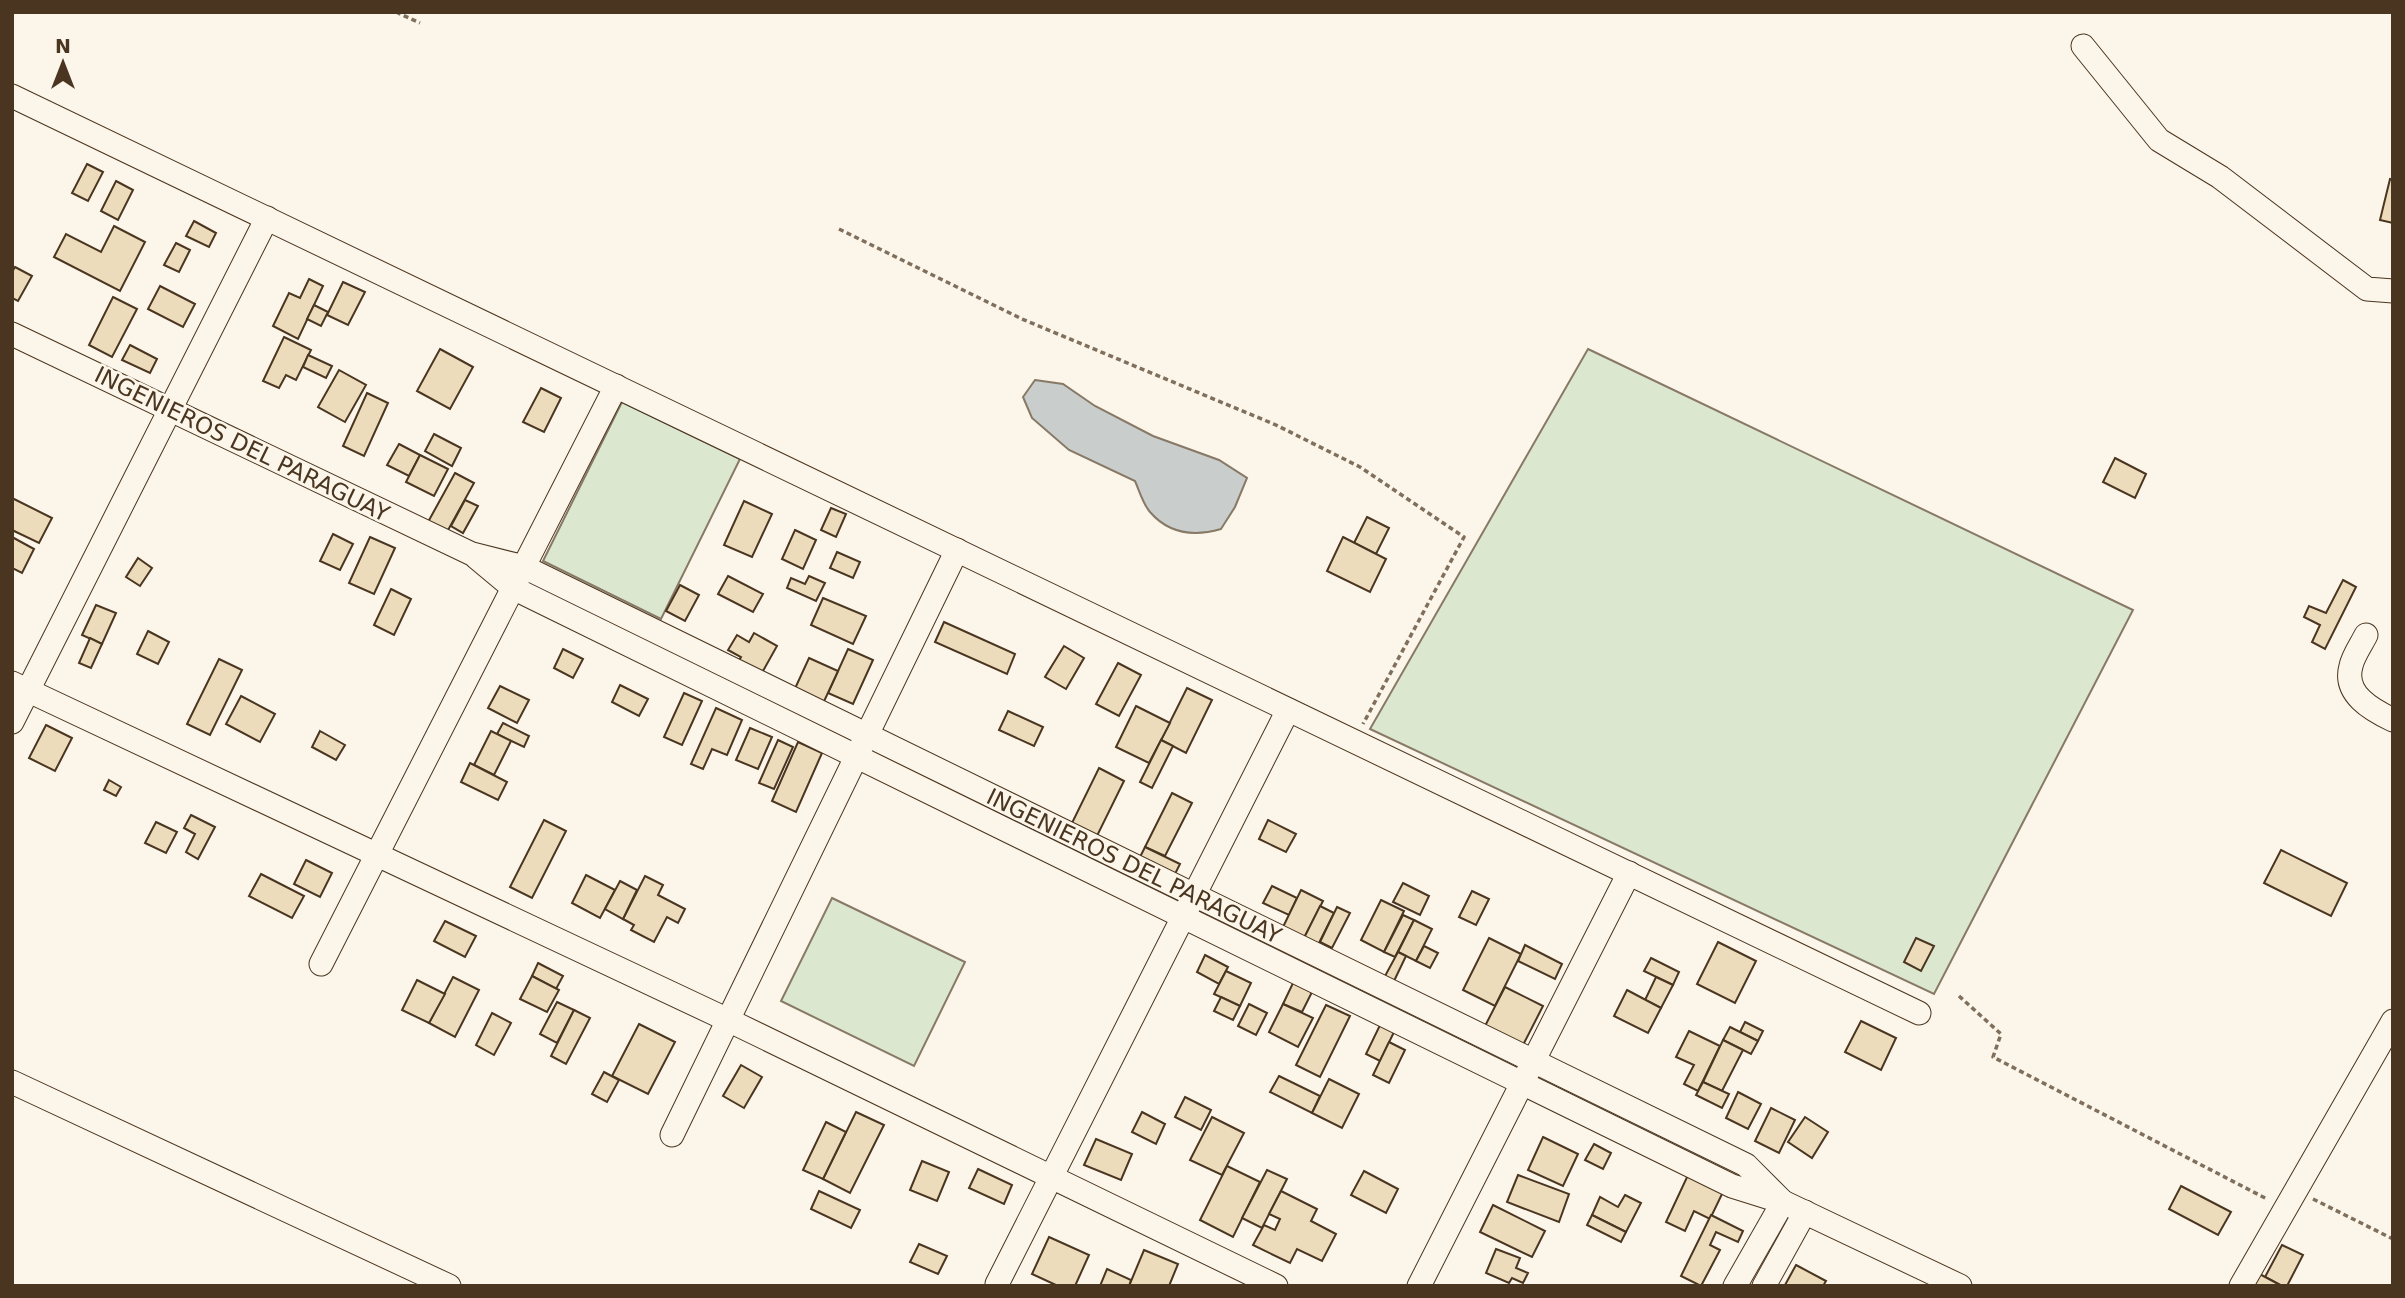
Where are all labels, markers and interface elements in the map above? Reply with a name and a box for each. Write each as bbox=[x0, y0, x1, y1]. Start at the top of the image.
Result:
north arrow bbox=[28, 28, 98, 98]
text: N bbox=[55, 35, 71, 57]
street label: INGENIEROS DEL PARAGUAY bbox=[91, 361, 394, 527]
street label: INGENIEROS DEL PARAGUAY bbox=[983, 783, 1286, 949]

